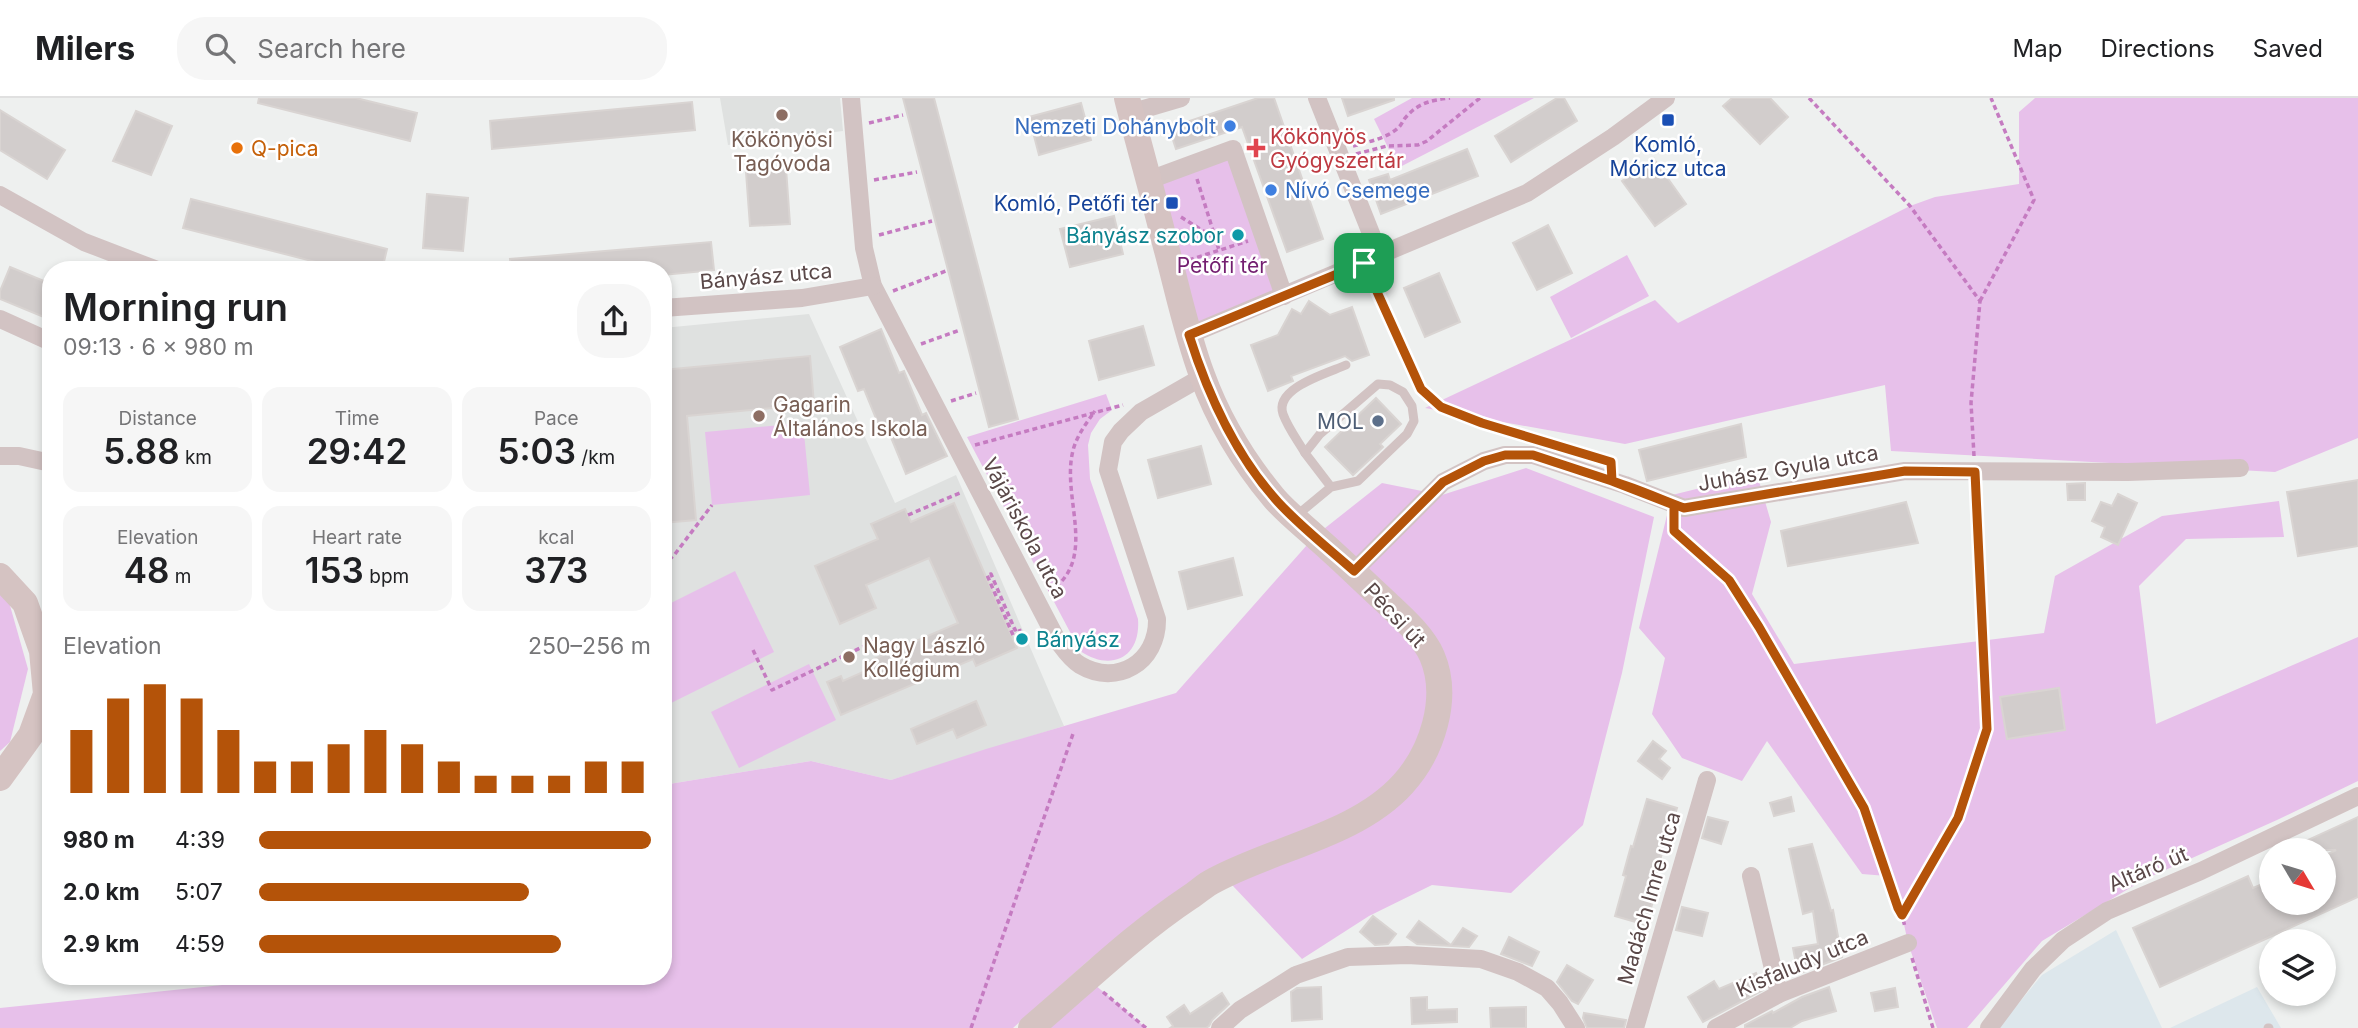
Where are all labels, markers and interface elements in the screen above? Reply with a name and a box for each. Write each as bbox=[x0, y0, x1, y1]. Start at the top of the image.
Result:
search box bbox=[177, 17, 667, 80]
text: Milers bbox=[35, 28, 135, 68]
icon: search bbox=[201, 29, 239, 67]
text: Search here bbox=[257, 33, 406, 64]
text: Map bbox=[2013, 34, 2062, 63]
text: Directions bbox=[2100, 34, 2215, 63]
text: Saved bbox=[2253, 34, 2323, 63]
marker: Kökönyösi Tagóvoda bbox=[774, 107, 790, 123]
marker: Komló, Móricz utca bbox=[1660, 112, 1676, 128]
place label: Nemzeti Dohánybolt bbox=[1014, 114, 1216, 139]
marker: Nemzeti Dohánybolt bbox=[1222, 118, 1238, 134]
place label: Kökönyös Gyógyszertár bbox=[1270, 124, 1404, 173]
place label: Kökönyösi Tagóvoda bbox=[731, 127, 833, 176]
place label: Komló, Móricz utca bbox=[1609, 132, 1727, 181]
place label: Q-pica bbox=[251, 136, 319, 161]
marker: Q-pica bbox=[229, 140, 245, 156]
marker: Kökönyös Gyógyszertár bbox=[1248, 140, 1264, 156]
place label: Nívó Csemege bbox=[1285, 178, 1430, 203]
marker: Nívó Csemege bbox=[1263, 182, 1279, 198]
place label: Komló, Petőfi tér bbox=[994, 191, 1158, 216]
marker: Komló, Petőfi tér bbox=[1164, 195, 1180, 211]
place label: Bányász szobor bbox=[1066, 223, 1224, 248]
marker: Bányász szobor bbox=[1230, 227, 1246, 243]
pin bbox=[1334, 233, 1394, 293]
icon: arrive bbox=[1345, 244, 1383, 282]
park label: Petőfi tér bbox=[1177, 253, 1267, 278]
street label: Bányász utca bbox=[699, 258, 833, 294]
text: Morning run bbox=[63, 284, 288, 330]
button: share bbox=[577, 284, 651, 358]
text: 09:13 · 6 × 980 m bbox=[63, 333, 254, 361]
place label: Gagarin Általános Iskola bbox=[773, 392, 928, 441]
text: Distance bbox=[118, 407, 197, 430]
text: Time bbox=[335, 407, 379, 430]
text: Pace bbox=[534, 407, 579, 430]
marker: Gagarin Általános Iskola bbox=[751, 408, 767, 424]
place label: MOL bbox=[1317, 409, 1364, 434]
marker: MOL bbox=[1370, 413, 1386, 429]
text: 5.88 bbox=[103, 430, 180, 472]
text: 29:42 bbox=[307, 430, 407, 472]
text: 5:03 bbox=[497, 430, 576, 472]
street label: Juhász Gyula utca bbox=[1696, 440, 1880, 496]
text: km bbox=[180, 446, 212, 469]
text: /km bbox=[576, 446, 615, 469]
street label: Vájáriskola utca bbox=[977, 453, 1073, 603]
text: Elevation bbox=[117, 526, 198, 549]
text: Heart rate bbox=[312, 526, 402, 549]
text: kcal bbox=[538, 526, 574, 549]
text: 48 bbox=[124, 549, 170, 591]
text: 153 bbox=[305, 549, 364, 591]
text: 373 bbox=[524, 549, 588, 591]
text: m bbox=[170, 565, 192, 588]
text: bpm bbox=[364, 565, 409, 588]
street label: Pécsi út bbox=[1359, 578, 1431, 652]
place label: Bányász bbox=[1036, 627, 1120, 652]
marker: Bányász bbox=[1014, 631, 1030, 647]
text: Elevation bbox=[63, 632, 162, 660]
text: 250–256 m bbox=[528, 632, 651, 660]
place label: Nagy László Kollégium bbox=[863, 633, 985, 682]
marker: Nagy László Kollégium bbox=[841, 649, 857, 665]
street label: Madách Imre utca bbox=[1612, 809, 1686, 987]
text: 980 m bbox=[63, 826, 135, 854]
text: 4:39 bbox=[175, 826, 225, 854]
north arrow bbox=[2259, 838, 2336, 915]
map controls bbox=[2259, 838, 2336, 1006]
street label: Altáró út bbox=[2104, 841, 2192, 897]
text: 2.0 km bbox=[63, 878, 140, 906]
text: 5:07 bbox=[175, 878, 223, 906]
street label: Kisfaludy utca bbox=[1732, 924, 1872, 1002]
button: layers bbox=[2259, 929, 2336, 1006]
text: 2.9 km bbox=[63, 930, 140, 958]
text: 4:59 bbox=[175, 930, 225, 958]

